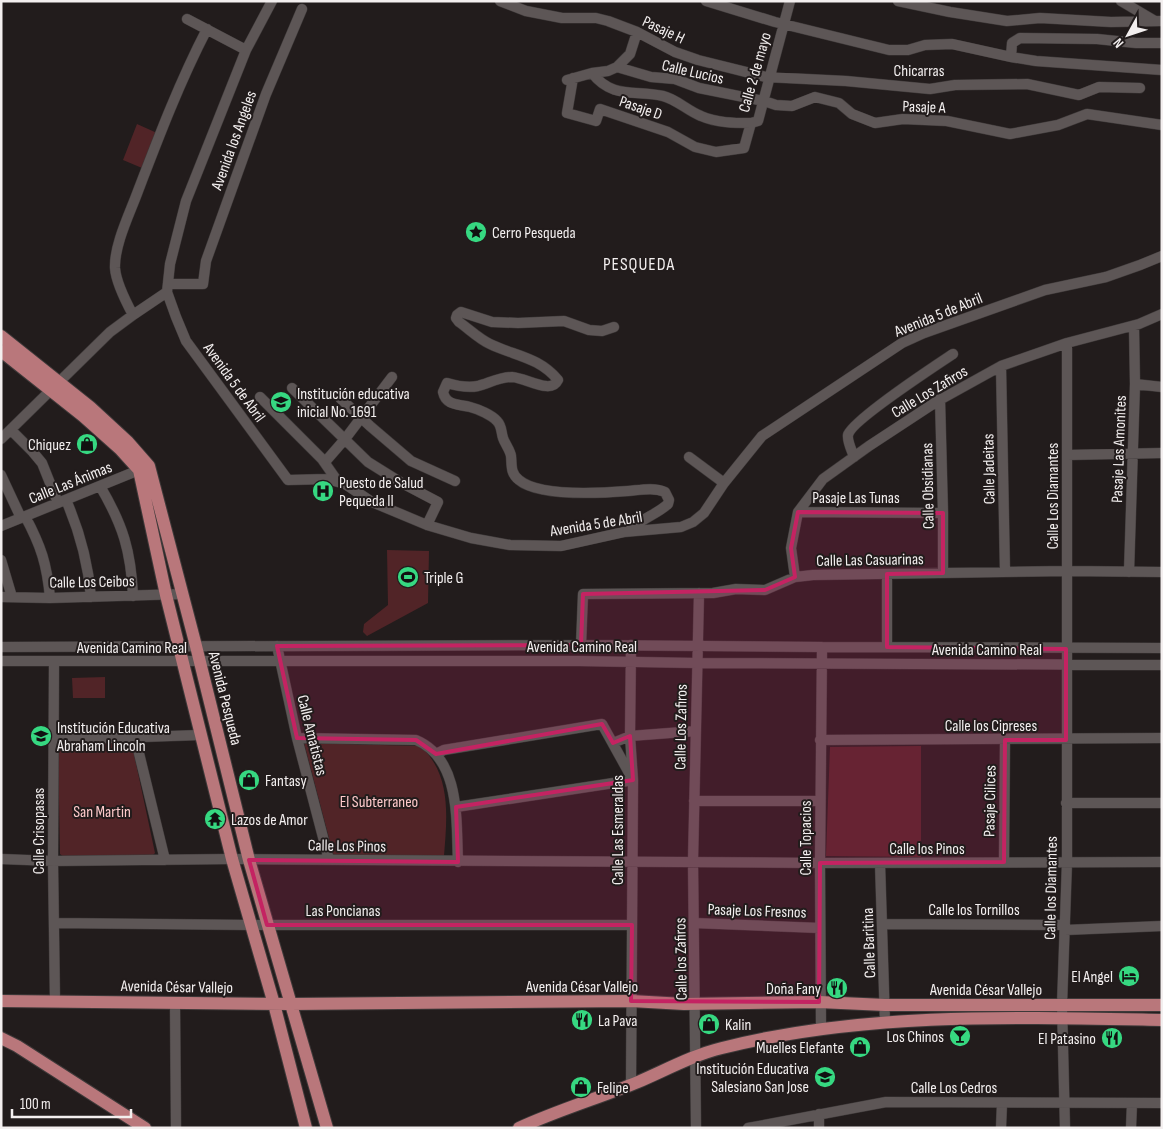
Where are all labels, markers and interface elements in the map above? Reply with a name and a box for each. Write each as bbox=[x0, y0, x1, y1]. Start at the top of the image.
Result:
north arrow bbox=[1103, 10, 1153, 60]
street label: Pasaje H bbox=[639, 12, 688, 48]
street label: Calle 2 de mayo bbox=[735, 30, 776, 115]
text: N bbox=[1110, 35, 1127, 51]
street label: Calle Lucios bbox=[660, 56, 726, 89]
street label: Chicarras bbox=[894, 62, 945, 81]
street label: Avenida los Angeles bbox=[207, 88, 261, 194]
street label: Pasaje D bbox=[616, 92, 665, 125]
street label: Pasaje A bbox=[902, 97, 946, 118]
place icon: Cerro Pesqueda bbox=[464, 220, 488, 244]
place label: Cerro Pesqueda bbox=[492, 224, 576, 243]
district label: PESQUEDA bbox=[603, 254, 675, 275]
street label: Avenida 5 de Abril bbox=[891, 289, 985, 342]
street label: Avenida 5 de Abril bbox=[198, 339, 269, 426]
street label: Calle Los Zafiros bbox=[888, 362, 972, 422]
place label: Institución educativa inicial No. 1691 bbox=[297, 385, 410, 422]
school or university icon: Institución educativa inicial No. 1691 bbox=[269, 390, 293, 414]
street label: Pasaje Las Amonites bbox=[1108, 395, 1131, 503]
shop icon: Chiquez bbox=[75, 432, 99, 456]
street label: Calle Jadeitas bbox=[979, 433, 1000, 505]
place label: Chiquez bbox=[28, 436, 71, 455]
street label: Calle Obsidianas bbox=[918, 442, 939, 529]
street label: Calle Los Diamantes bbox=[1044, 442, 1063, 549]
street label: Calle Las Ánimas bbox=[26, 458, 115, 509]
place label: Puesto de Salud Pequeda II bbox=[339, 474, 424, 511]
hospital icon: Puesto de Salud Pequeda II bbox=[311, 479, 335, 503]
street label: Pasaje Las Tunas bbox=[812, 489, 900, 508]
street label: Avenida 5 de Abril bbox=[548, 508, 644, 541]
street label: Calle Las Casuarinas bbox=[816, 550, 924, 571]
sports icon: Triple G bbox=[396, 565, 420, 589]
place label: Triple G bbox=[424, 569, 463, 588]
street label: Calle Los Ceibos bbox=[49, 572, 135, 593]
street label: Avenida Camino Real bbox=[526, 638, 637, 657]
street label: Avenida Camino Real bbox=[76, 639, 187, 658]
street label: Avenida Camino Real bbox=[931, 641, 1042, 660]
street label: Avenida Pesqueda bbox=[203, 649, 245, 747]
street label: Calle Los Zafiros bbox=[671, 684, 692, 770]
street label: Calle Amatistas bbox=[292, 693, 331, 778]
street label: Calle los Cipreses bbox=[945, 717, 1038, 736]
place label: Institución Educativa Abraham Lincoln bbox=[56, 719, 170, 756]
school or university icon: Institución Educativa Abraham Lincoln bbox=[29, 724, 53, 748]
street label: Pasaje Cilices bbox=[980, 765, 1001, 837]
shop icon: Fantasy bbox=[237, 768, 261, 792]
place label: Fantasy bbox=[265, 772, 307, 791]
street label: Calle Las Esmeraldas bbox=[609, 775, 628, 885]
street label: Calle Crisopasas bbox=[30, 787, 49, 874]
park label: El Subterraneo bbox=[340, 793, 418, 812]
street label: Calle Topacios bbox=[797, 800, 816, 876]
park label: San Martin bbox=[73, 803, 131, 822]
temple icon: Lazos de Amor bbox=[203, 807, 227, 831]
place label: Lazos de Amor bbox=[231, 811, 308, 830]
street label: Calle Los Pinos bbox=[308, 836, 386, 857]
street label: Calle los Diamantes bbox=[1041, 836, 1062, 940]
street label: Calle los Pinos bbox=[889, 840, 965, 859]
street label: Pasaje Los Fresnos bbox=[707, 900, 807, 923]
street label: Calle los Tornillos bbox=[928, 901, 1020, 920]
street label: Las Poncianas bbox=[306, 902, 381, 921]
street label: Calle Baritina bbox=[859, 907, 880, 978]
street label: Calle los Zafiros bbox=[671, 917, 692, 1001]
hotel icon: El Angel bbox=[1117, 964, 1141, 988]
place label: El Angel bbox=[1071, 968, 1113, 987]
restaurant icon: Doña Fany bbox=[825, 976, 849, 1000]
street label: Avenida César Vallejo bbox=[120, 977, 233, 998]
street label: Avenida César Vallejo bbox=[525, 978, 638, 997]
place label: Doña Fany bbox=[766, 980, 821, 999]
street label: Avenida César Vallejo bbox=[929, 981, 1042, 1000]
restaurant icon: La Pava bbox=[570, 1008, 594, 1032]
place label: La Pava bbox=[598, 1012, 637, 1031]
shop icon: Kalin bbox=[697, 1012, 721, 1036]
place label: Kalin bbox=[725, 1016, 751, 1035]
bar icon: Los Chinos bbox=[948, 1024, 972, 1048]
restaurant icon: El Patasino bbox=[1100, 1026, 1124, 1050]
place label: Los Chinos bbox=[887, 1028, 944, 1047]
place label: El Patasino bbox=[1038, 1030, 1096, 1049]
shop icon: Muelles Elefante bbox=[848, 1035, 872, 1059]
place label: Muelles Elefante bbox=[756, 1039, 844, 1058]
place label: Institución Educativa Salesiano San Jose bbox=[696, 1060, 809, 1097]
school or university icon: Institución Educativa Salesiano San Jose bbox=[813, 1065, 837, 1089]
shop icon: Felipe bbox=[569, 1075, 593, 1099]
place label: Felipe bbox=[597, 1079, 629, 1098]
street label: Calle Los Cedros bbox=[911, 1079, 998, 1098]
scale bar bbox=[12, 1086, 131, 1118]
text: 100 m bbox=[20, 1095, 51, 1114]

